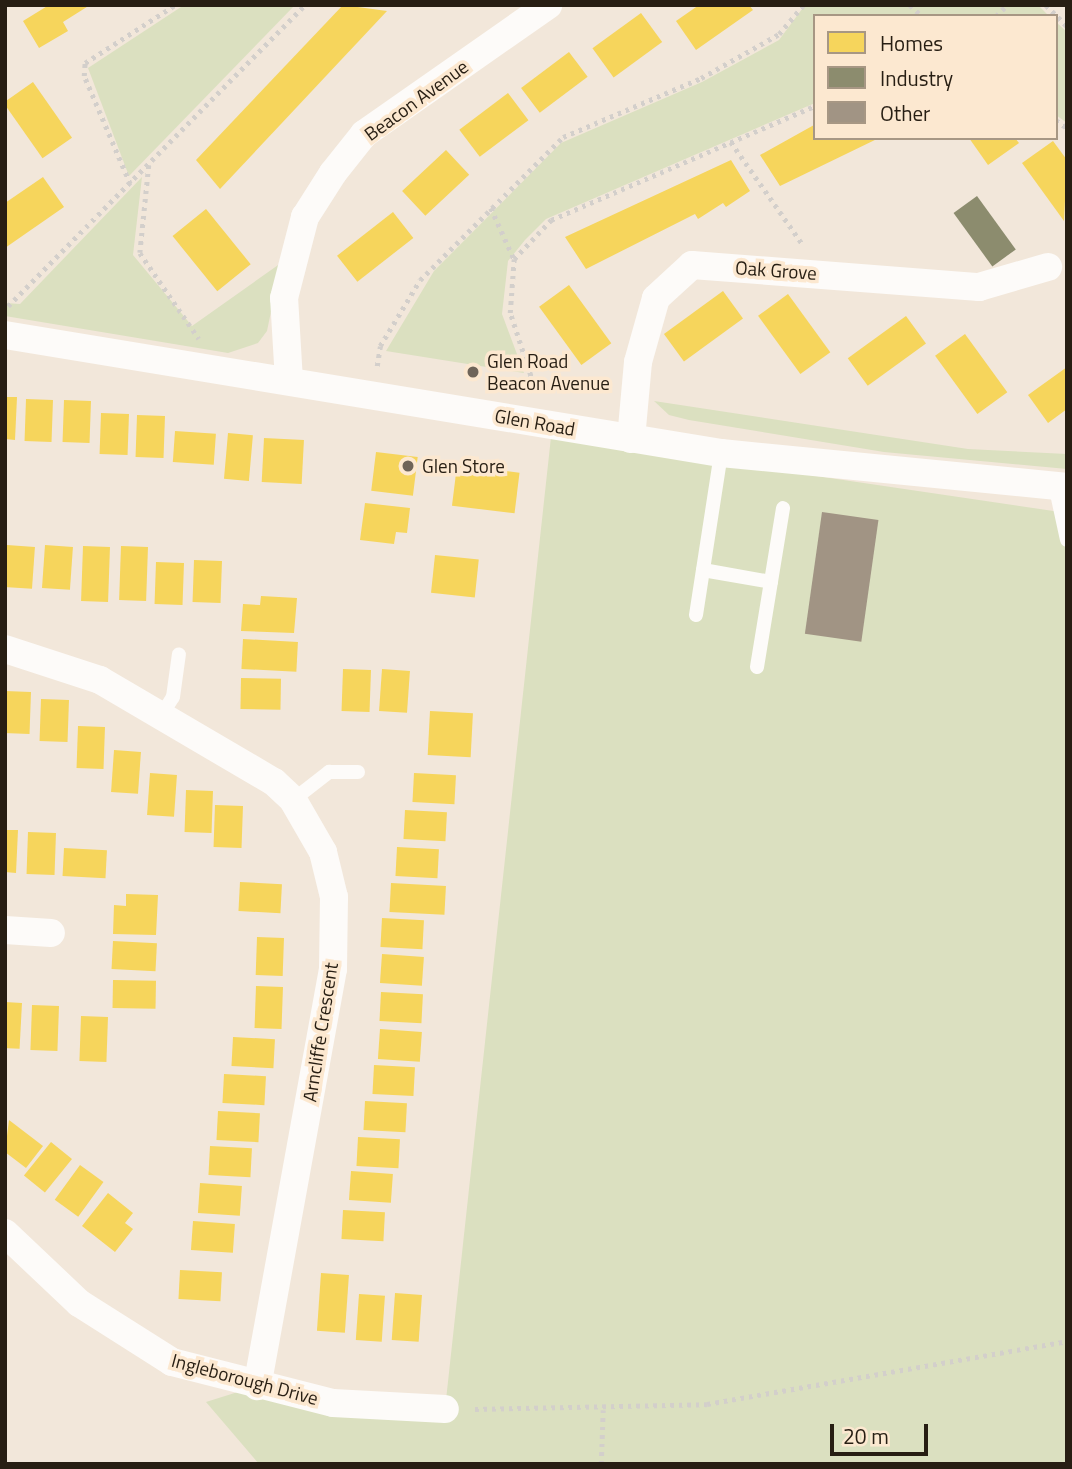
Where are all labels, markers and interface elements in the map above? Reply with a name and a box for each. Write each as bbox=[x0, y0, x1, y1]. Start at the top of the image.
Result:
legend bbox=[813, 14, 1058, 140]
text: Homes bbox=[880, 27, 943, 59]
street label: Beacon Avenue bbox=[360, 55, 472, 145]
text: Industry bbox=[880, 62, 953, 94]
text: Other bbox=[880, 97, 930, 129]
street label: Oak Grove bbox=[734, 256, 818, 284]
place label: Glen Road Beacon Avenue bbox=[487, 350, 610, 394]
marker: Glen Road Beacon Avenue bbox=[465, 364, 481, 380]
street label: Glen Road bbox=[493, 404, 577, 440]
place label: Glen Store bbox=[422, 455, 505, 477]
marker: Glen Store bbox=[400, 458, 416, 474]
street label: Arncliffe Crescent bbox=[298, 961, 342, 1103]
street label: Ingleborough Drive bbox=[169, 1348, 321, 1410]
scale bar bbox=[834, 1410, 932, 1454]
text: 20 m bbox=[843, 1420, 889, 1452]

